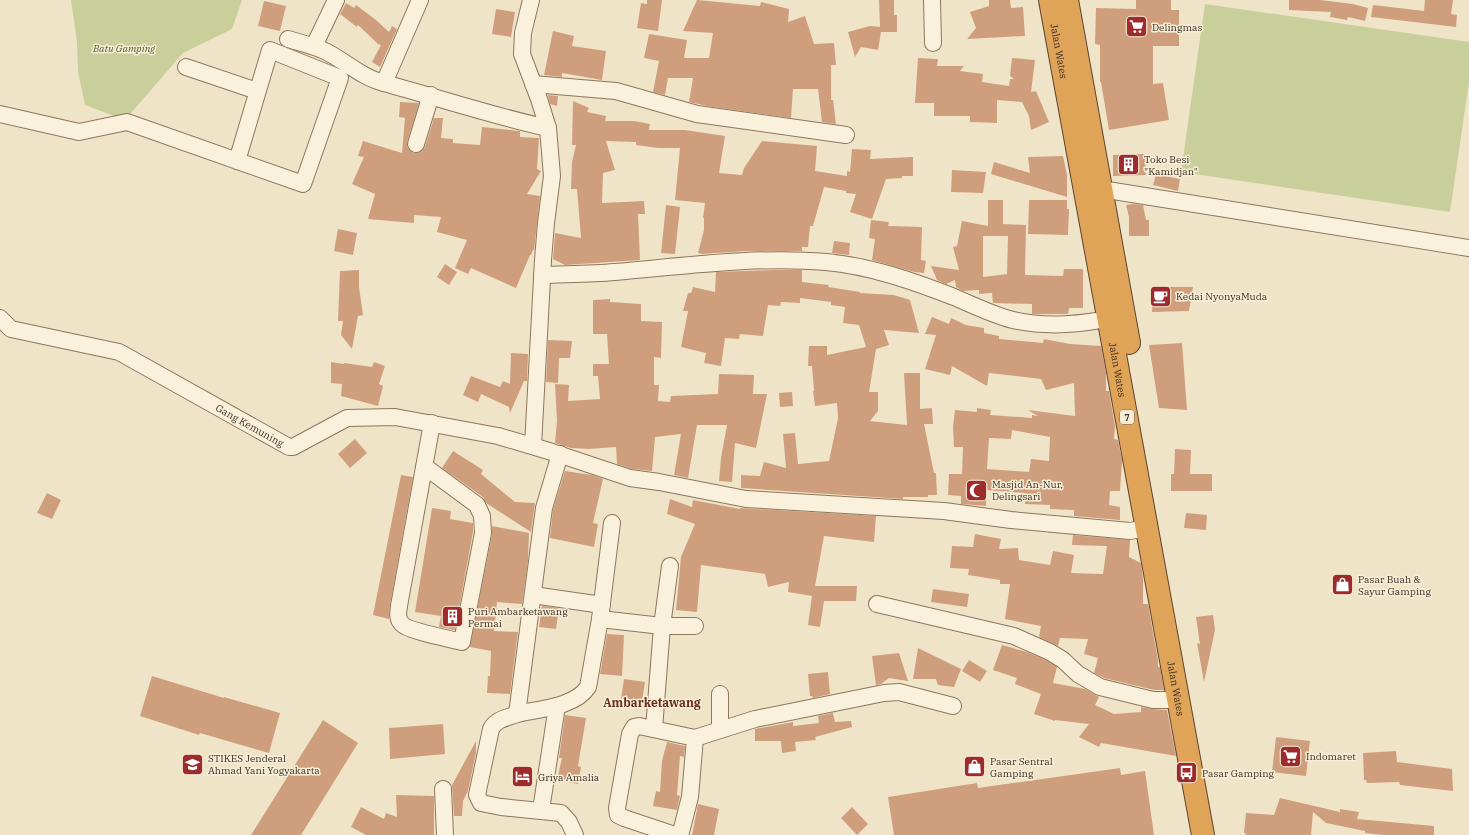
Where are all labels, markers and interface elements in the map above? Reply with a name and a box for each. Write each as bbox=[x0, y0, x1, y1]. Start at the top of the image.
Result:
supermarket icon: Delingmas bbox=[1124, 14, 1150, 40]
place label: Delingmas bbox=[1152, 21, 1202, 34]
street label: Jalan Wates bbox=[1048, 23, 1071, 80]
park label: Batu Gamping bbox=[92, 42, 155, 55]
building icon: Toko Besi "Kamidjan" bbox=[1116, 152, 1142, 178]
place label: Toko Besi "Kamidjan" bbox=[1144, 153, 1198, 178]
cafe icon: Kedai NyonyaMuda bbox=[1147, 283, 1173, 309]
place label: Kedai NyonyaMuda bbox=[1176, 290, 1268, 303]
street label: Jalan Wates bbox=[1106, 341, 1129, 398]
street label: Gang Kemuning bbox=[213, 401, 287, 450]
road number: 7 bbox=[1120, 410, 1134, 424]
mosque icon: Masjid An-Nur, Delingsari bbox=[964, 477, 990, 503]
place label: Masjid An-Nur, Delingsari bbox=[992, 478, 1063, 503]
shop icon: Pasar Buah & Sayur Gamping bbox=[1329, 572, 1355, 598]
place label: Pasar Buah & Sayur Gamping bbox=[1358, 573, 1431, 598]
building icon: Puri Ambarketawang Permai bbox=[439, 604, 465, 630]
place label: Puri Ambarketawang Permai bbox=[468, 605, 568, 630]
street label: Jalan Wates bbox=[1165, 660, 1188, 717]
district label: Ambarketawang bbox=[603, 695, 701, 710]
supermarket icon: Indomaret bbox=[1278, 743, 1304, 769]
place label: Indomaret bbox=[1306, 750, 1356, 763]
school or university icon: STIKES Jenderal Ahmad Yani Yogyakarta bbox=[180, 751, 206, 777]
place label: STIKES Jenderal Ahmad Yani Yogyakarta bbox=[208, 752, 320, 777]
shop icon: Pasar Sentral Gamping bbox=[961, 754, 987, 780]
place label: Pasar Sentral Gamping bbox=[990, 755, 1053, 780]
bus stop icon: Pasar Gamping bbox=[1173, 760, 1199, 786]
hotel icon: Griya Amalia bbox=[509, 764, 535, 790]
place label: Pasar Gamping bbox=[1202, 767, 1275, 780]
place label: Griya Amalia bbox=[538, 771, 600, 784]

